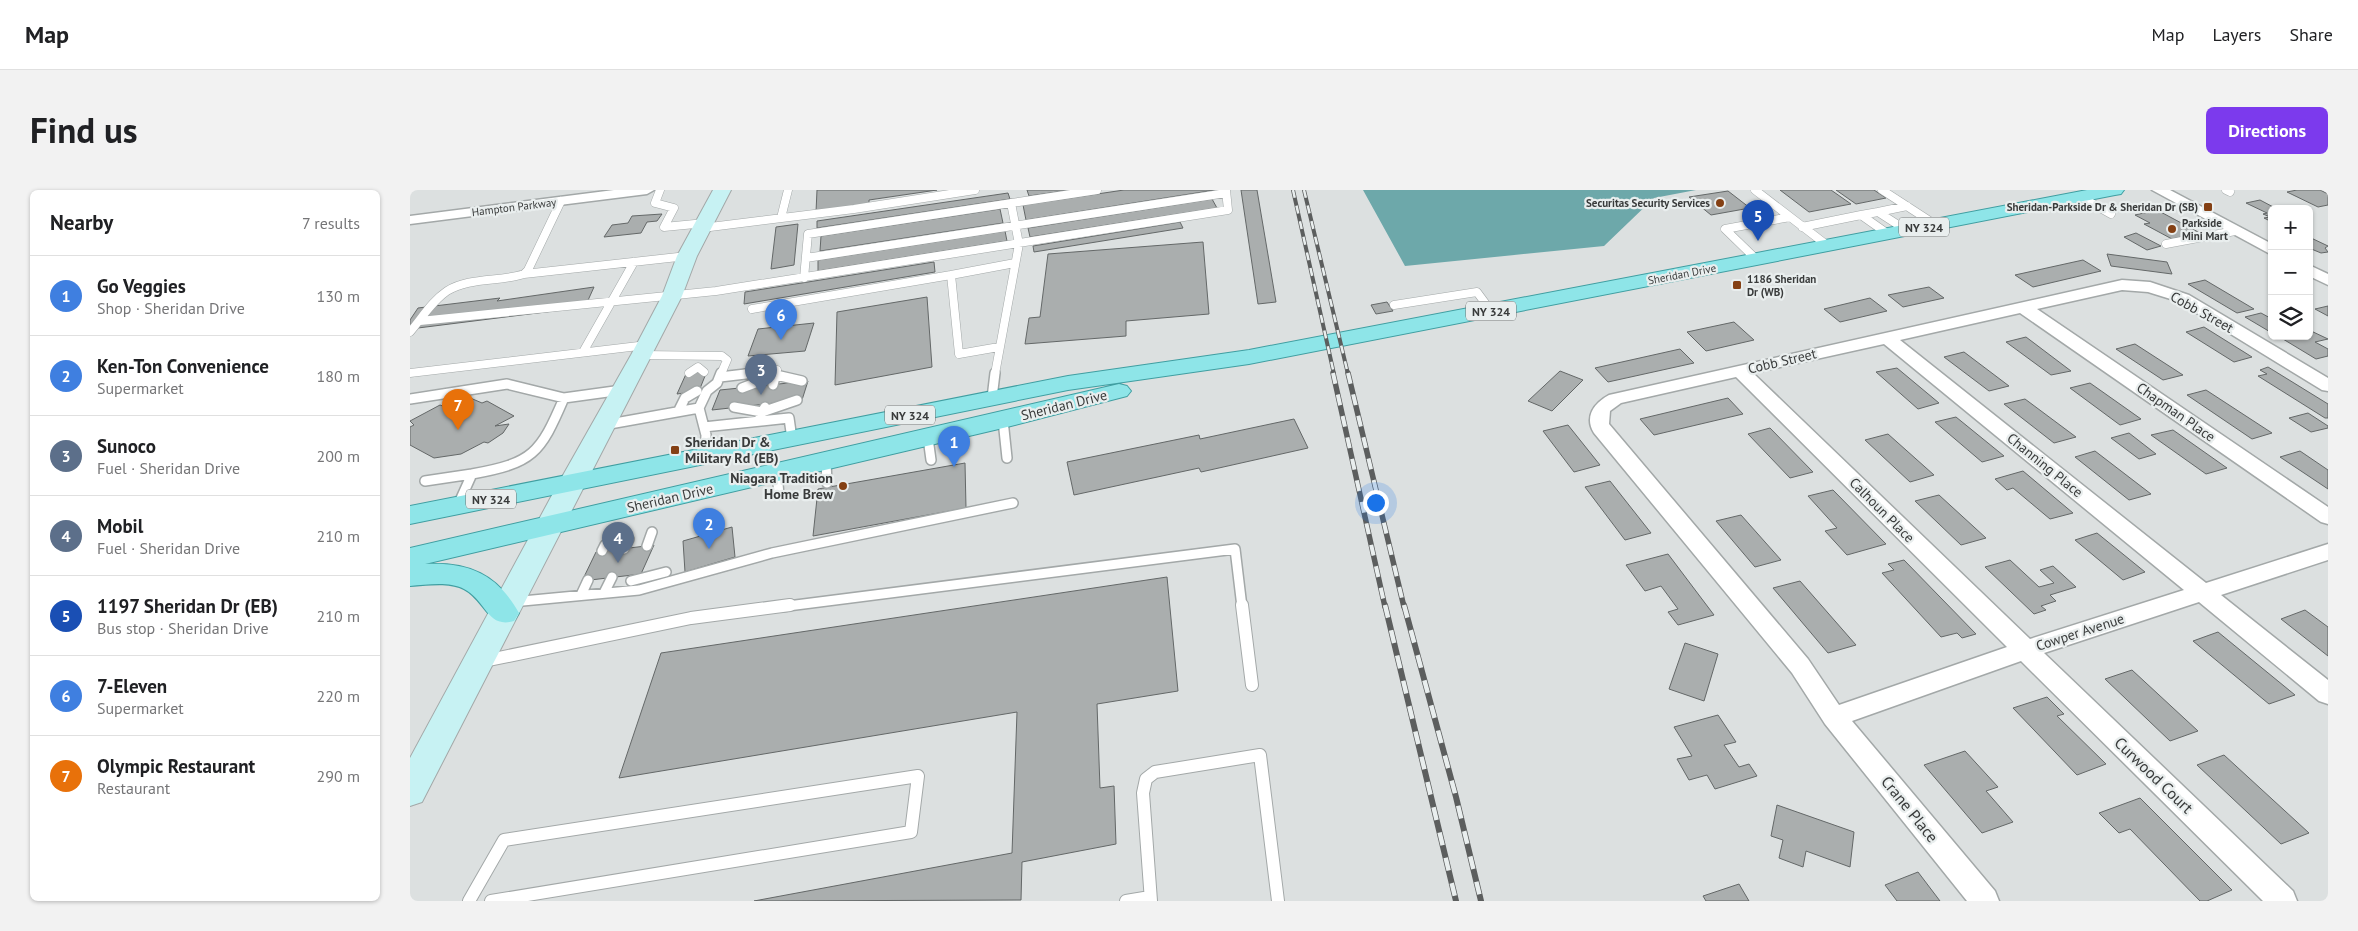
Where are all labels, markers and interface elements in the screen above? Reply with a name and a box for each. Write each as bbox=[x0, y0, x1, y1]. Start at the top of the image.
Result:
text: Map bbox=[25, 19, 69, 50]
text: Map bbox=[2152, 23, 2184, 46]
text: Layers bbox=[2212, 23, 2261, 46]
text: Share bbox=[2289, 23, 2333, 46]
text: Find us bbox=[30, 107, 138, 153]
button: Directions bbox=[2206, 107, 2328, 154]
street label: Hampton Parkway bbox=[471, 195, 558, 219]
place label: Securitas Security Services bbox=[1586, 196, 1710, 210]
marker: Securitas Security Services bbox=[1714, 197, 1726, 209]
pin: 5 bbox=[1742, 200, 1774, 241]
place label: Sheridan-Parkside Dr & Sheridan Dr (SB) bbox=[2007, 200, 2198, 214]
marker: Sheridan-Parkside Dr & Sheridan Dr (SB) bbox=[2202, 201, 2214, 213]
map controls bbox=[2268, 205, 2313, 340]
button: + bbox=[2268, 205, 2313, 250]
text: Nearby bbox=[50, 209, 113, 236]
text: 7 results bbox=[302, 213, 360, 233]
place label: Parkside Mini Mart bbox=[2182, 216, 2228, 243]
road number: NY 324 bbox=[1899, 218, 1949, 236]
marker: Parkside Mini Mart bbox=[2166, 223, 2178, 235]
button: − bbox=[2268, 250, 2313, 295]
street label: Sheridan Drive bbox=[1647, 260, 1718, 287]
place label: 1186 Sheridan Dr (WB) bbox=[1747, 272, 1816, 299]
text: Go Veggies bbox=[97, 274, 186, 298]
marker: 1186 Sheridan Dr (WB) bbox=[1731, 279, 1743, 291]
text: 1 bbox=[61, 286, 71, 306]
text: 130 m bbox=[317, 286, 360, 306]
street label: Cobb Street bbox=[2167, 287, 2237, 337]
button: layers bbox=[2268, 295, 2313, 340]
text: Shop · Sheridan Drive bbox=[97, 298, 245, 318]
pin: 6 bbox=[765, 299, 797, 340]
road number: NY 324 bbox=[1466, 302, 1516, 320]
street label: Cobb Street bbox=[1746, 344, 1818, 378]
text: Ken-Ton Convenience bbox=[97, 354, 269, 378]
pin: 3 bbox=[745, 354, 777, 395]
text: 2 bbox=[61, 366, 71, 386]
text: 180 m bbox=[317, 366, 360, 386]
text: Supermarket bbox=[97, 378, 184, 398]
street label: Chapman Place bbox=[2133, 378, 2219, 446]
street label: Sheridan Drive bbox=[1019, 386, 1109, 424]
pin: 7 bbox=[442, 389, 474, 430]
road number: NY 324 bbox=[885, 406, 935, 424]
pin: 1 bbox=[938, 426, 970, 467]
street label: Channing Place bbox=[2003, 429, 2087, 501]
place label: Sheridan Dr & Military Rd (EB) bbox=[685, 433, 779, 467]
text: Sunoco bbox=[97, 434, 156, 458]
marker: Sheridan Dr & Military Rd (EB) bbox=[669, 444, 681, 456]
text: 3 bbox=[61, 446, 71, 466]
text: 200 m bbox=[317, 446, 360, 466]
text: Fuel · Sheridan Drive bbox=[97, 458, 240, 478]
place label: Niagara Tradition Home Brew bbox=[730, 469, 834, 503]
street label: Calhoun Place bbox=[1846, 474, 1918, 546]
street label: Sheridan Drive bbox=[625, 479, 715, 517]
marker: Niagara Tradition Home Brew bbox=[837, 480, 849, 492]
road number: NY 324 bbox=[466, 490, 516, 508]
your location bbox=[1363, 490, 1389, 516]
pin: 2 bbox=[693, 508, 725, 549]
text: Mobil bbox=[97, 514, 143, 538]
pin: 4 bbox=[602, 522, 634, 563]
text: 4 bbox=[61, 526, 71, 546]
text: 210 m bbox=[317, 526, 360, 546]
text: Fuel · Sheridan Drive bbox=[97, 538, 240, 558]
text: 1197 Sheridan Dr (EB) bbox=[97, 594, 278, 618]
text: 5 bbox=[61, 606, 71, 626]
text: 210 m bbox=[317, 606, 360, 626]
street label: Cowper Avenue bbox=[2034, 609, 2126, 655]
text: Bus stop · Sheridan Drive bbox=[97, 618, 269, 638]
text: 7-Eleven bbox=[97, 674, 167, 698]
text: 6 bbox=[61, 686, 71, 706]
text: 220 m bbox=[317, 686, 360, 706]
text: Supermarket bbox=[97, 698, 184, 718]
street label: Curwood Court bbox=[2110, 732, 2198, 818]
text: Olympic Restaurant bbox=[97, 754, 255, 778]
text: 7 bbox=[61, 766, 71, 786]
text: 290 m bbox=[317, 766, 360, 786]
street label: Crane Place bbox=[1877, 772, 1943, 846]
text: Restaurant bbox=[97, 778, 170, 798]

